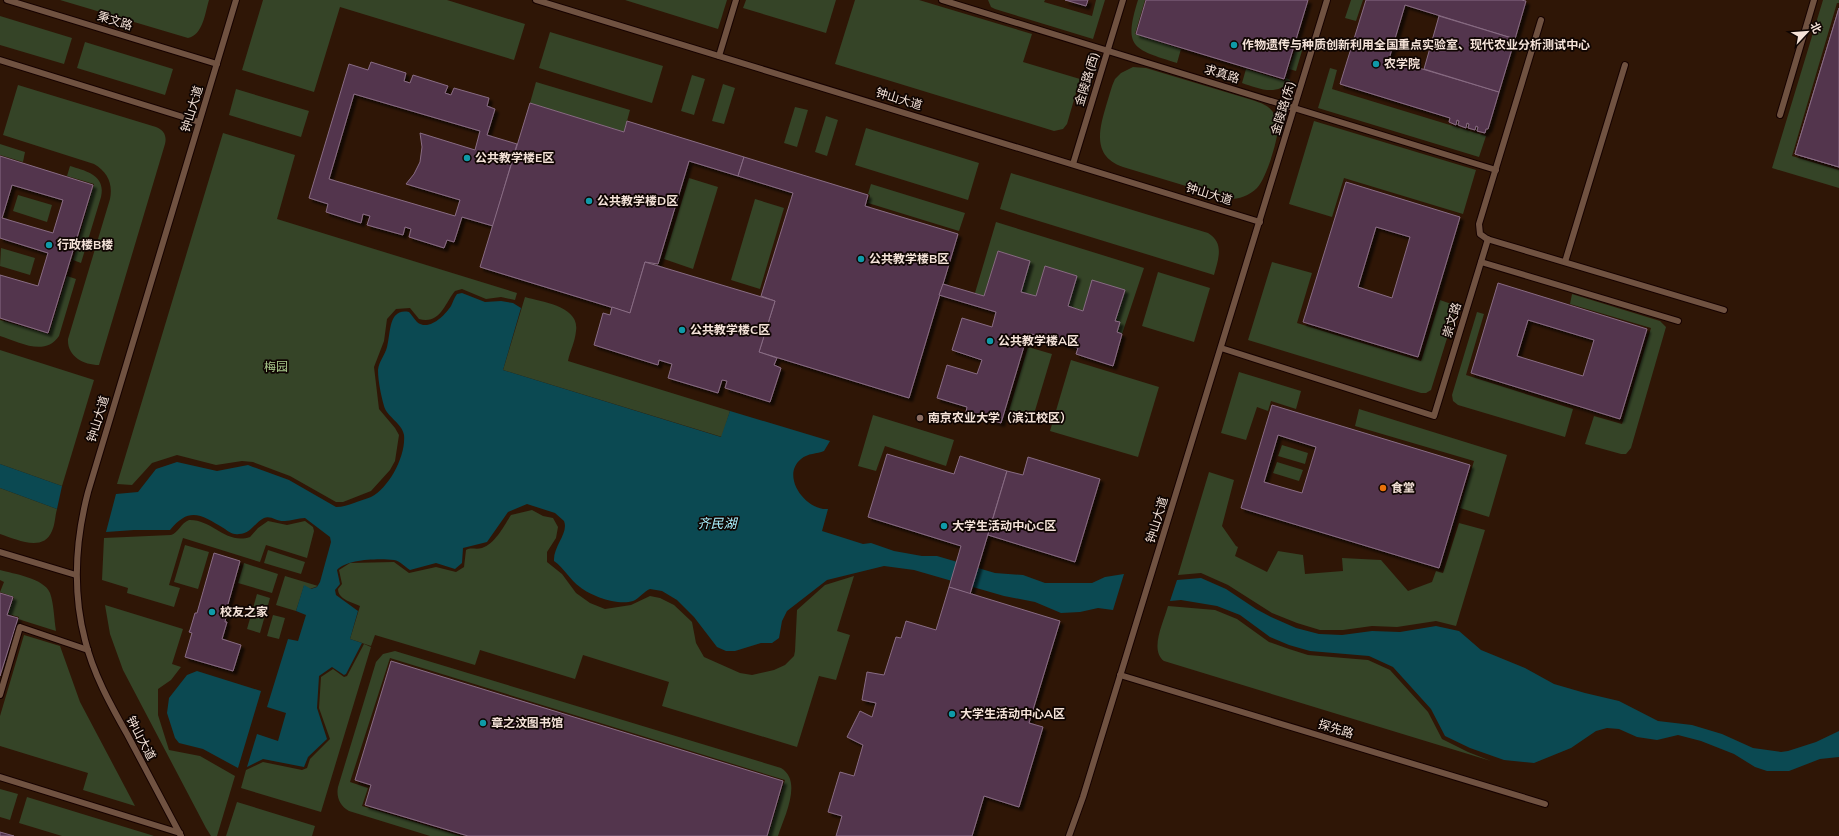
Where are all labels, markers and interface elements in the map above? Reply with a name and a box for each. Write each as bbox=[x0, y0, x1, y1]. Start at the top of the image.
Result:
street label: 秉文路 bbox=[96, 8, 135, 33]
north arrow bbox=[1787, 12, 1827, 52]
text: 北 bbox=[1807, 20, 1825, 36]
place label: 作物遗传与种质创新利用全国重点实验室、现代农业分析测试中心 bbox=[1242, 37, 1590, 52]
marker: 作物遗传与种质创新利用全国重点实验室、现代农业分析测试中心 bbox=[1229, 40, 1239, 50]
street label: 金陵路(西) bbox=[1071, 50, 1102, 108]
place label: 农学院 bbox=[1384, 56, 1420, 71]
marker: 农学院 bbox=[1371, 59, 1381, 69]
street label: 求真路 bbox=[1203, 61, 1242, 86]
street label: 金陵路(东) bbox=[1267, 79, 1298, 137]
street label: 钟山大道 bbox=[177, 84, 206, 134]
street label: 钟山大道 bbox=[874, 84, 924, 113]
place label: 公共教学楼E区 bbox=[475, 150, 554, 165]
marker: 公共教学楼E区 bbox=[462, 153, 472, 163]
street label: 钟山大道 bbox=[1184, 179, 1234, 208]
place label: 公共教学楼D区 bbox=[597, 193, 678, 208]
marker: 公共教学楼D区 bbox=[584, 196, 594, 206]
place label: 行政楼B楼 bbox=[57, 237, 113, 252]
marker: 行政楼B楼 bbox=[44, 240, 54, 250]
place label: 公共教学楼B区 bbox=[869, 251, 949, 266]
marker: 公共教学楼B区 bbox=[856, 254, 866, 264]
street label: 崇文路 bbox=[1439, 300, 1464, 339]
place label: 公共教学楼C区 bbox=[690, 322, 770, 337]
marker: 公共教学楼C区 bbox=[677, 325, 687, 335]
place label: 公共教学楼A区 bbox=[998, 333, 1079, 348]
marker: 公共教学楼A区 bbox=[985, 336, 995, 346]
park label: 梅园 bbox=[264, 359, 288, 374]
street label: 钟山大道 bbox=[83, 394, 112, 444]
place label: 南京农业大学（滨江校区） bbox=[928, 410, 1072, 425]
marker: 南京农业大学（滨江校区） bbox=[915, 413, 925, 423]
place label: 食堂 bbox=[1391, 480, 1415, 495]
marker: 食堂 bbox=[1378, 483, 1388, 493]
street label: 钟山大道 bbox=[1142, 495, 1171, 545]
water label: 齐民湖 bbox=[697, 515, 738, 531]
place label: 大学生活动中心C区 bbox=[952, 518, 1056, 533]
marker: 大学生活动中心C区 bbox=[939, 521, 949, 531]
place label: 校友之家 bbox=[220, 604, 268, 619]
marker: 校友之家 bbox=[207, 607, 217, 617]
place label: 大学生活动中心A区 bbox=[960, 706, 1065, 721]
marker: 大学生活动中心A区 bbox=[947, 709, 957, 719]
street label: 钟山大道 bbox=[124, 713, 159, 762]
place label: 章之汶图书馆 bbox=[491, 715, 563, 730]
street label: 探先路 bbox=[1317, 716, 1356, 741]
marker: 章之汶图书馆 bbox=[478, 718, 488, 728]

